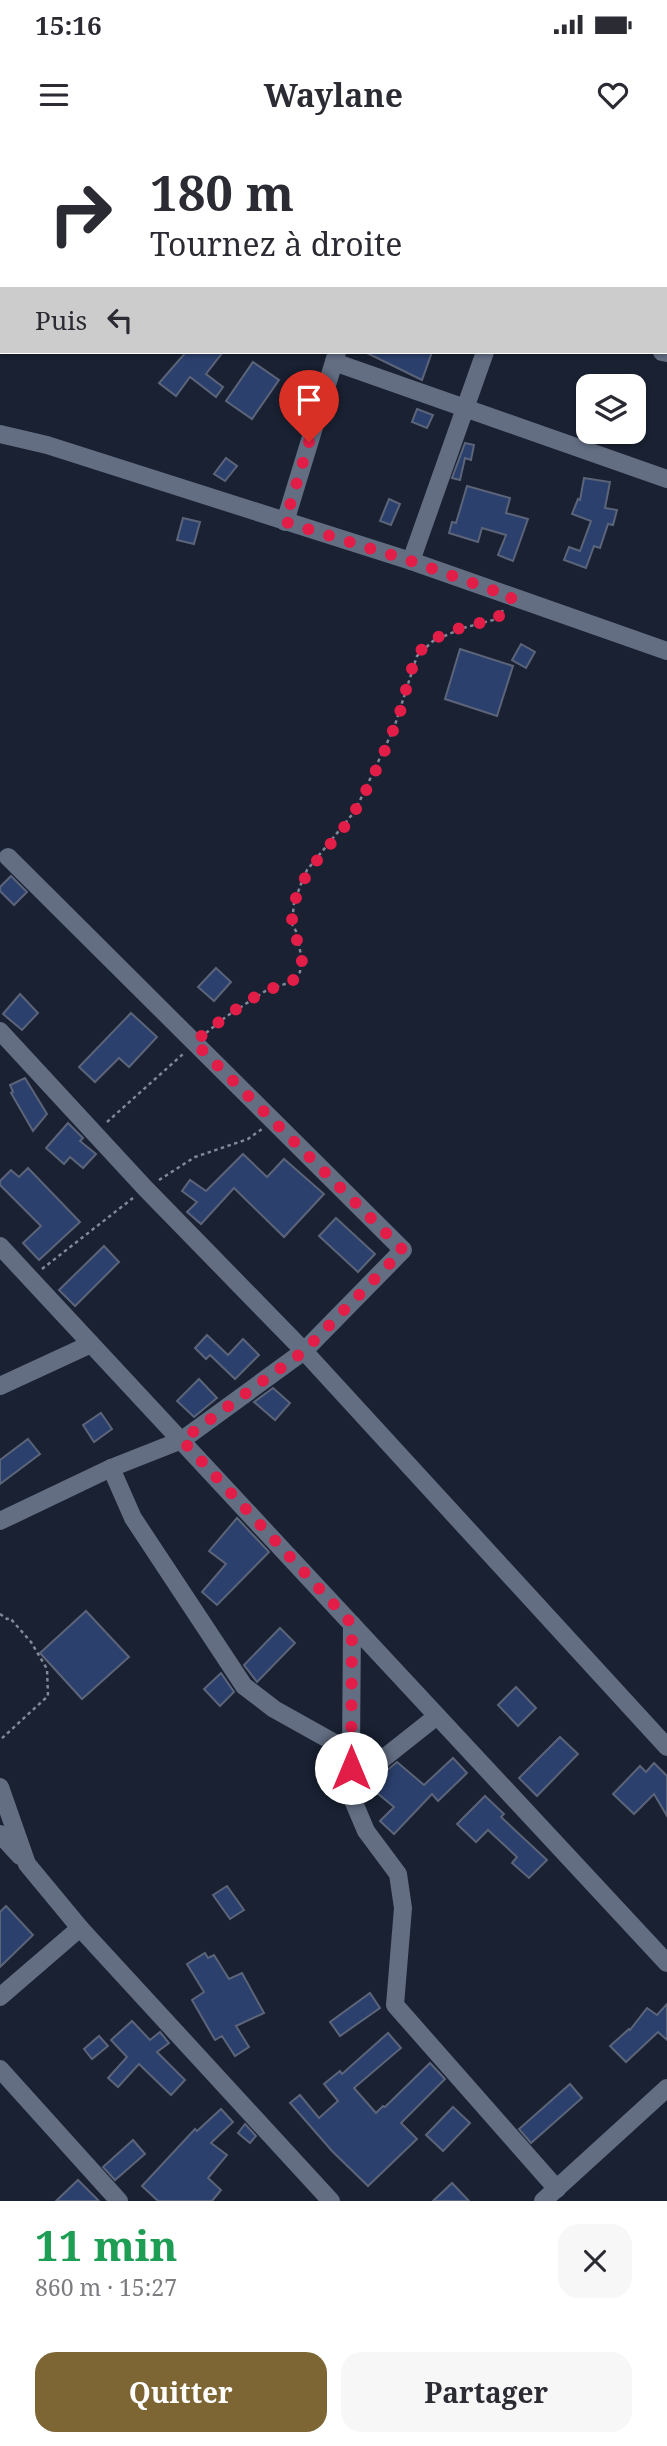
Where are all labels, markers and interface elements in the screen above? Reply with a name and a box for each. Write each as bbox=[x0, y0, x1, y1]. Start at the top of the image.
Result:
text: 15:16 bbox=[35, 7, 102, 43]
text: Waylane bbox=[264, 73, 403, 116]
icon: menu bbox=[35, 76, 73, 114]
icon: heart bbox=[594, 76, 632, 114]
text: 180 m bbox=[150, 159, 294, 225]
icon: right bbox=[35, 168, 126, 259]
text: Tournez à droite bbox=[150, 222, 402, 265]
icon: left bbox=[101, 301, 139, 339]
text: Puis bbox=[35, 302, 87, 338]
pin bbox=[279, 370, 339, 442]
map controls bbox=[576, 374, 646, 444]
button: layers bbox=[576, 374, 646, 444]
icon: arrive bbox=[290, 381, 328, 419]
position arrow bbox=[314, 1731, 388, 1805]
text: 11 min bbox=[35, 2216, 178, 2273]
button: close bbox=[558, 2224, 632, 2298]
text: 860 m · 15:27 bbox=[35, 2271, 177, 2303]
button: Quitter bbox=[35, 2352, 327, 2432]
button: Partager bbox=[341, 2352, 632, 2432]

